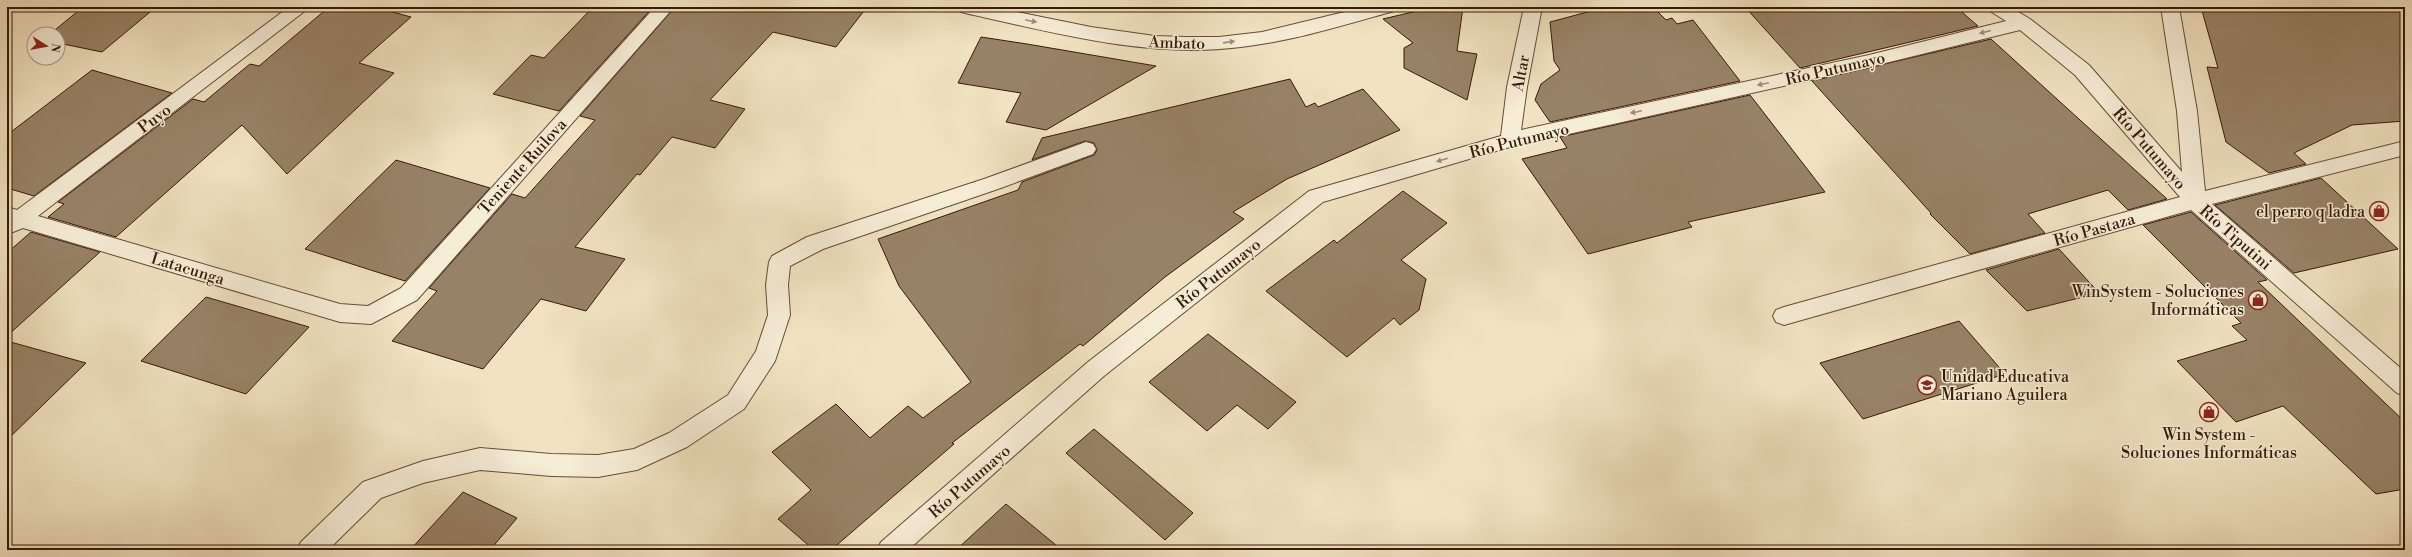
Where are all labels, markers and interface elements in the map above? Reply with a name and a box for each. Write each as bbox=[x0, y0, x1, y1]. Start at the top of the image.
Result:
one-way arrow bbox=[1025, 18, 1037, 24]
north arrow bbox=[26, 26, 66, 66]
one-way arrow bbox=[1979, 30, 1991, 36]
street label: Ambato bbox=[1147, 32, 1206, 54]
one-way arrow bbox=[1223, 39, 1235, 45]
text: N bbox=[47, 42, 63, 54]
street label: Río Putumayo bbox=[1783, 48, 1887, 90]
street label: Altar bbox=[1507, 53, 1534, 94]
one-way arrow bbox=[1757, 82, 1769, 88]
street label: Puyo bbox=[134, 100, 175, 138]
street label: Río Putumayo bbox=[2108, 104, 2190, 194]
one-way arrow bbox=[1630, 110, 1642, 116]
street label: Teniente Ruilova bbox=[474, 114, 572, 219]
street label: Río Putumayo bbox=[1467, 119, 1571, 163]
one-way arrow bbox=[1436, 157, 1448, 163]
shop icon: el perro q ladra bbox=[2368, 200, 2390, 222]
street label: Río Tiputini bbox=[2195, 201, 2276, 275]
place label: el perro q ladra bbox=[2256, 202, 2366, 222]
street label: Río Pastaza bbox=[2051, 209, 2138, 251]
street label: Río Putumayo bbox=[1172, 234, 1265, 313]
street label: Latacunga bbox=[149, 248, 228, 290]
place label: WinSystem - Soluciones Informáticas bbox=[2071, 282, 2244, 320]
shop icon: WinSystem - Soluciones Informáticas bbox=[2247, 289, 2269, 311]
place label: Unidad Educativa Mariano Aguilera bbox=[1941, 367, 2070, 405]
school or university icon: Unidad Educativa Mariano Aguilera bbox=[1916, 374, 1938, 396]
shop icon: Win System - Soluciones Informáticas bbox=[2198, 401, 2220, 423]
place label: Win System - Soluciones Informáticas bbox=[2121, 425, 2297, 463]
street label: Río Putumayo bbox=[925, 441, 1015, 523]

